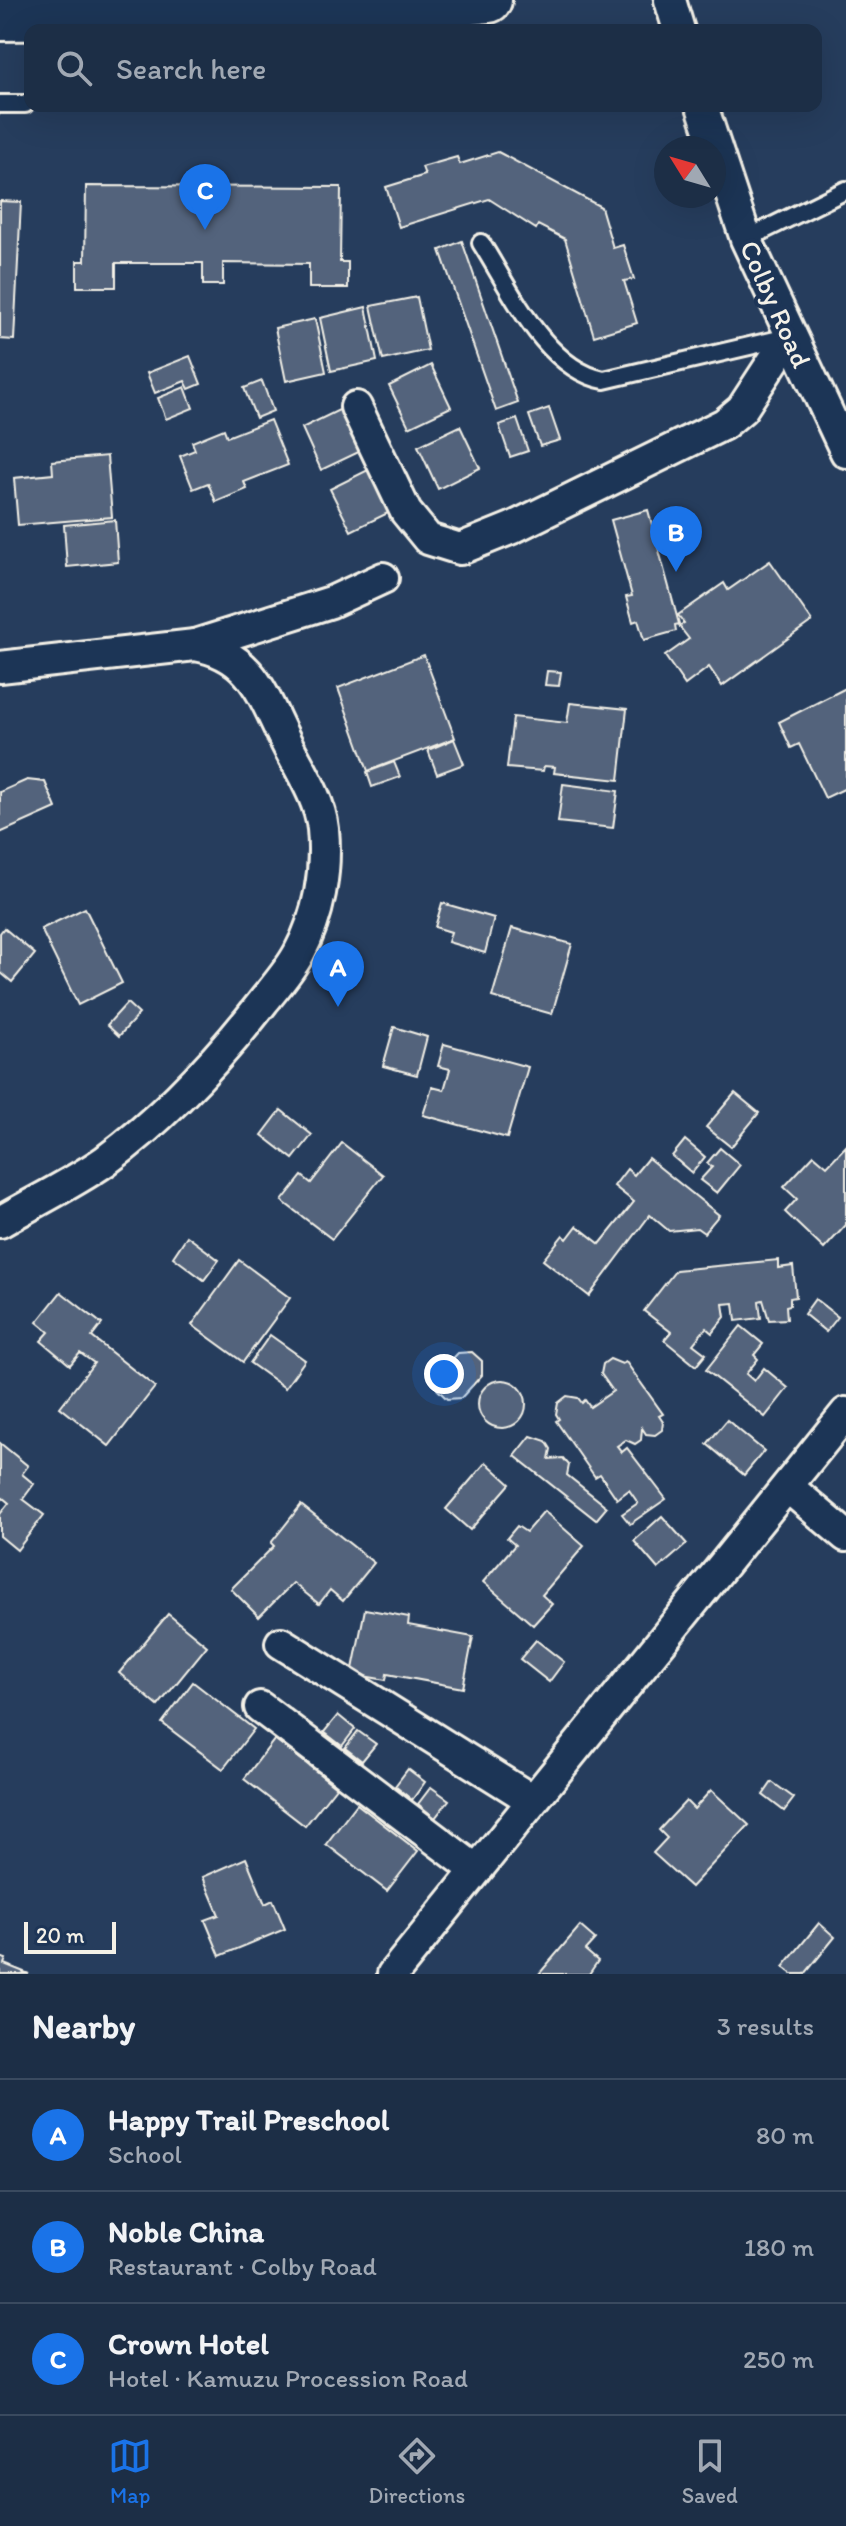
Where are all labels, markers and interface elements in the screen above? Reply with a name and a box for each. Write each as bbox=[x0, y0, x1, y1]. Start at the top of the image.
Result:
search box bbox=[24, 24, 822, 112]
icon: search bbox=[52, 46, 96, 90]
text: Search here bbox=[116, 50, 266, 87]
north arrow bbox=[654, 136, 726, 208]
pin: C bbox=[179, 164, 231, 230]
street label: Colby Road bbox=[733, 235, 819, 373]
pin: B bbox=[650, 506, 702, 572]
pin: A bbox=[312, 941, 364, 1007]
your location bbox=[424, 1354, 464, 1394]
scale bar bbox=[24, 1918, 116, 1954]
text: 20 m bbox=[36, 1922, 85, 1949]
text: Nearby bbox=[32, 2006, 135, 2047]
text: 3 results bbox=[717, 2010, 814, 2042]
text: Happy Trail Preschool bbox=[108, 2101, 389, 2138]
text: A bbox=[50, 2119, 66, 2151]
text: 80 m bbox=[756, 2119, 814, 2151]
text: School bbox=[108, 2138, 182, 2170]
text: Noble China bbox=[108, 2213, 264, 2250]
text: B bbox=[50, 2231, 66, 2263]
text: 180 m bbox=[744, 2231, 814, 2263]
text: Restaurant · Colby Road bbox=[108, 2250, 377, 2282]
text: Crown Hotel bbox=[108, 2325, 269, 2362]
text: C bbox=[50, 2343, 66, 2375]
text: 250 m bbox=[743, 2343, 814, 2375]
text: Hotel · Kamuzu Procession Road bbox=[108, 2362, 468, 2394]
tab: Map bbox=[108, 2434, 152, 2509]
tab: Directions bbox=[369, 2434, 465, 2509]
tab: Saved bbox=[682, 2434, 738, 2509]

